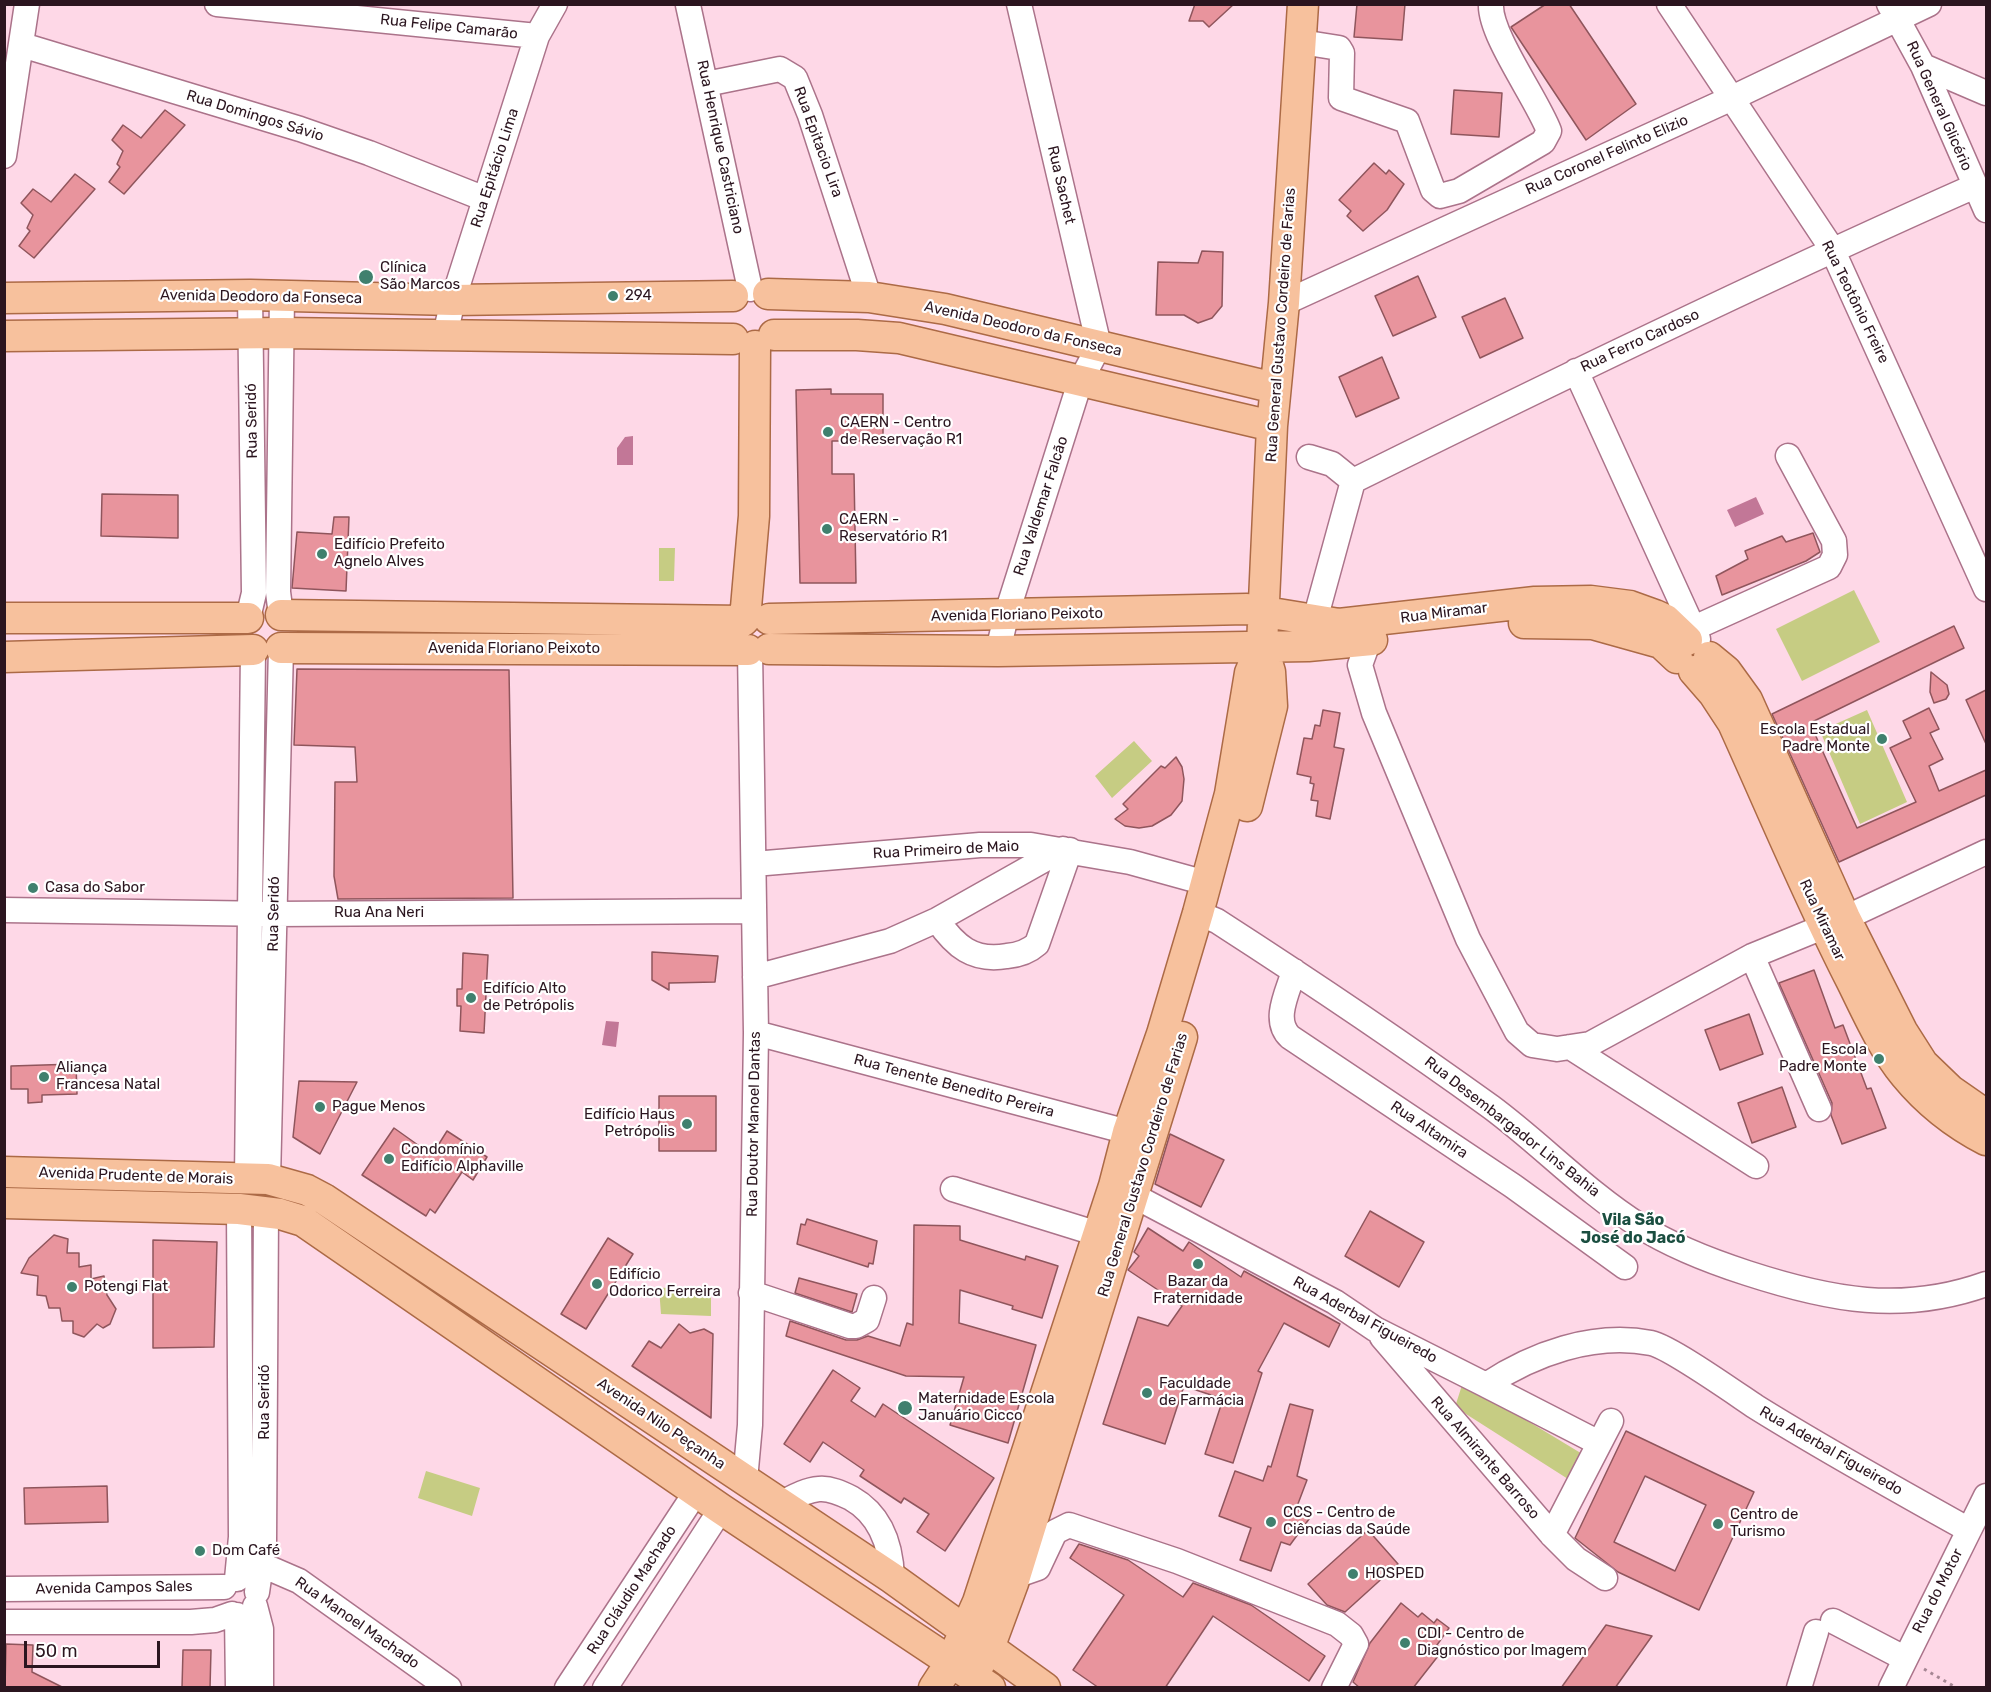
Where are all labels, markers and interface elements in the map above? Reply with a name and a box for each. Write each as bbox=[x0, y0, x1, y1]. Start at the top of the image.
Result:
street label: Rua Felipe Camarão bbox=[379, 11, 519, 43]
street label: Rua General Glicério bbox=[1902, 38, 1976, 174]
street label: Rua Henrique Castriciano bbox=[693, 58, 747, 236]
street label: Rua Epitacio Lira bbox=[790, 84, 846, 200]
street label: Rua Domingos Sávio bbox=[184, 87, 326, 145]
street label: Rua Epitácio Lima bbox=[467, 106, 523, 230]
street label: Rua Coronel Felinto Elizio bbox=[1523, 111, 1691, 199]
street label: Rua Sachet bbox=[1043, 144, 1079, 226]
street label: Rua General Gustavo Cordeiro de Farias bbox=[1262, 187, 1300, 463]
street label: Rua Teotônio Freire bbox=[1817, 238, 1893, 366]
place label: Clínica São Marcos bbox=[380, 259, 460, 294]
marker: Clínica São Marcos bbox=[357, 268, 375, 286]
street label: Avenida Deodoro da Fonseca bbox=[160, 286, 362, 308]
place label: 294 bbox=[625, 287, 652, 305]
marker: 294 bbox=[606, 289, 620, 303]
street label: Avenida Deodoro da Fonseca bbox=[923, 297, 1123, 361]
street label: Rua Ferro Cardoso bbox=[1578, 306, 1702, 376]
street label: Rua Seridó bbox=[242, 383, 262, 459]
place label: CAERN - Centro de Reservação R1 bbox=[840, 414, 962, 449]
marker: CAERN - Centro de Reservação R1 bbox=[821, 425, 835, 439]
street label: Rua Valdemar Falcão bbox=[1010, 434, 1072, 578]
place label: CAERN - Reservatório R1 bbox=[839, 511, 947, 546]
marker: CAERN - Reservatório R1 bbox=[820, 522, 834, 536]
place label: Edifício Prefeito Agnelo Alves bbox=[334, 536, 445, 571]
marker: Edifício Prefeito Agnelo Alves bbox=[315, 547, 329, 561]
street label: Rua Miramar bbox=[1399, 599, 1489, 627]
street label: Avenida Floriano Peixoto bbox=[931, 604, 1103, 626]
street label: Avenida Floriano Peixoto bbox=[428, 640, 600, 658]
place label: Escola Estadual Padre Monte bbox=[1760, 721, 1870, 756]
marker: Escola Estadual Padre Monte bbox=[1875, 732, 1889, 746]
street label: Rua Primeiro de Maio bbox=[872, 837, 1020, 863]
street label: Rua Seridó bbox=[264, 876, 284, 952]
street label: Rua Miramar bbox=[1795, 877, 1849, 963]
place label: Casa do Sabor bbox=[45, 879, 145, 897]
marker: Casa do Sabor bbox=[26, 881, 40, 895]
street label: Rua Ana Neri bbox=[334, 904, 424, 922]
place label: Edifício Alto de Petrópolis bbox=[483, 980, 574, 1015]
marker: Edifício Alto de Petrópolis bbox=[464, 991, 478, 1005]
street label: Rua Doutor Manoel Dantas bbox=[743, 1031, 765, 1217]
street label: Rua General Gustavo Cordeiro de Farias bbox=[1094, 1031, 1192, 1299]
place label: Escola Padre Monte bbox=[1779, 1041, 1867, 1076]
street label: Rua Tenente Benedito Pereira bbox=[852, 1051, 1056, 1121]
marker: Escola Padre Monte bbox=[1872, 1052, 1886, 1066]
street label: Rua Desembargador Lins Bahia bbox=[1421, 1053, 1603, 1201]
place label: Aliança Francesa Natal bbox=[56, 1059, 160, 1094]
marker: Aliança Francesa Natal bbox=[37, 1070, 51, 1084]
place label: Pague Menos bbox=[332, 1098, 425, 1116]
street label: Rua Altamira bbox=[1387, 1098, 1471, 1162]
marker: Pague Menos bbox=[313, 1100, 327, 1114]
place label: Edifício Haus Petrópolis bbox=[584, 1106, 675, 1141]
marker: Edifício Haus Petrópolis bbox=[680, 1117, 694, 1131]
place label: Condomínio Edifício Alphaville bbox=[401, 1141, 524, 1176]
marker: Condomínio Edifício Alphaville bbox=[382, 1152, 396, 1166]
street label: Avenida Prudente de Morais bbox=[38, 1164, 234, 1188]
district label: Vila São José do Jacó bbox=[1581, 1210, 1685, 1248]
marker: Bazar da Fraternidade bbox=[1191, 1257, 1205, 1271]
place label: Edifício Odorico Ferreira bbox=[609, 1266, 721, 1301]
place label: Bazar da Fraternidade bbox=[1153, 1273, 1243, 1308]
street label: Rua Aderbal Figueiredo bbox=[1290, 1273, 1440, 1367]
marker: Edifício Odorico Ferreira bbox=[590, 1277, 604, 1291]
place label: Potengi Flat bbox=[84, 1278, 168, 1296]
marker: Potengi Flat bbox=[65, 1280, 79, 1294]
street label: Rua Seridó bbox=[256, 1364, 274, 1440]
street label: Avenida Nilo Peçanha bbox=[594, 1374, 728, 1474]
place label: Faculdade de Farmácia bbox=[1159, 1375, 1244, 1410]
marker: Faculdade de Farmácia bbox=[1140, 1386, 1154, 1400]
place label: Maternidade Escola Januário Cicco bbox=[918, 1390, 1055, 1425]
street label: Rua Almirante Barroso bbox=[1427, 1393, 1543, 1523]
marker: Maternidade Escola Januário Cicco bbox=[896, 1399, 914, 1417]
street label: Rua Aderbal Figueiredo bbox=[1756, 1403, 1906, 1499]
place label: CCS - Centro de Ciências da Saúde bbox=[1283, 1504, 1410, 1539]
place label: Centro de Turismo bbox=[1730, 1506, 1798, 1541]
marker: CCS - Centro de Ciências da Saúde bbox=[1264, 1515, 1278, 1529]
marker: Centro de Turismo bbox=[1711, 1517, 1725, 1531]
street label: Rua Cláudio Machado bbox=[584, 1522, 680, 1658]
place label: Dom Café bbox=[212, 1542, 280, 1560]
marker: Dom Café bbox=[193, 1544, 207, 1558]
street label: Rua do Motor bbox=[1909, 1546, 1967, 1636]
place label: HOSPED bbox=[1365, 1565, 1424, 1583]
marker: HOSPED bbox=[1346, 1567, 1360, 1581]
street label: Rua Manoel Machado bbox=[291, 1573, 423, 1673]
street label: Avenida Campos Sales bbox=[35, 1578, 193, 1598]
place label: CDI - Centro de Diagnóstico por Imagem bbox=[1417, 1625, 1587, 1660]
scale bar bbox=[27, 1629, 164, 1667]
marker: CDI - Centro de Diagnóstico por Imagem bbox=[1398, 1636, 1412, 1650]
text: 50 m bbox=[35, 1640, 78, 1662]

